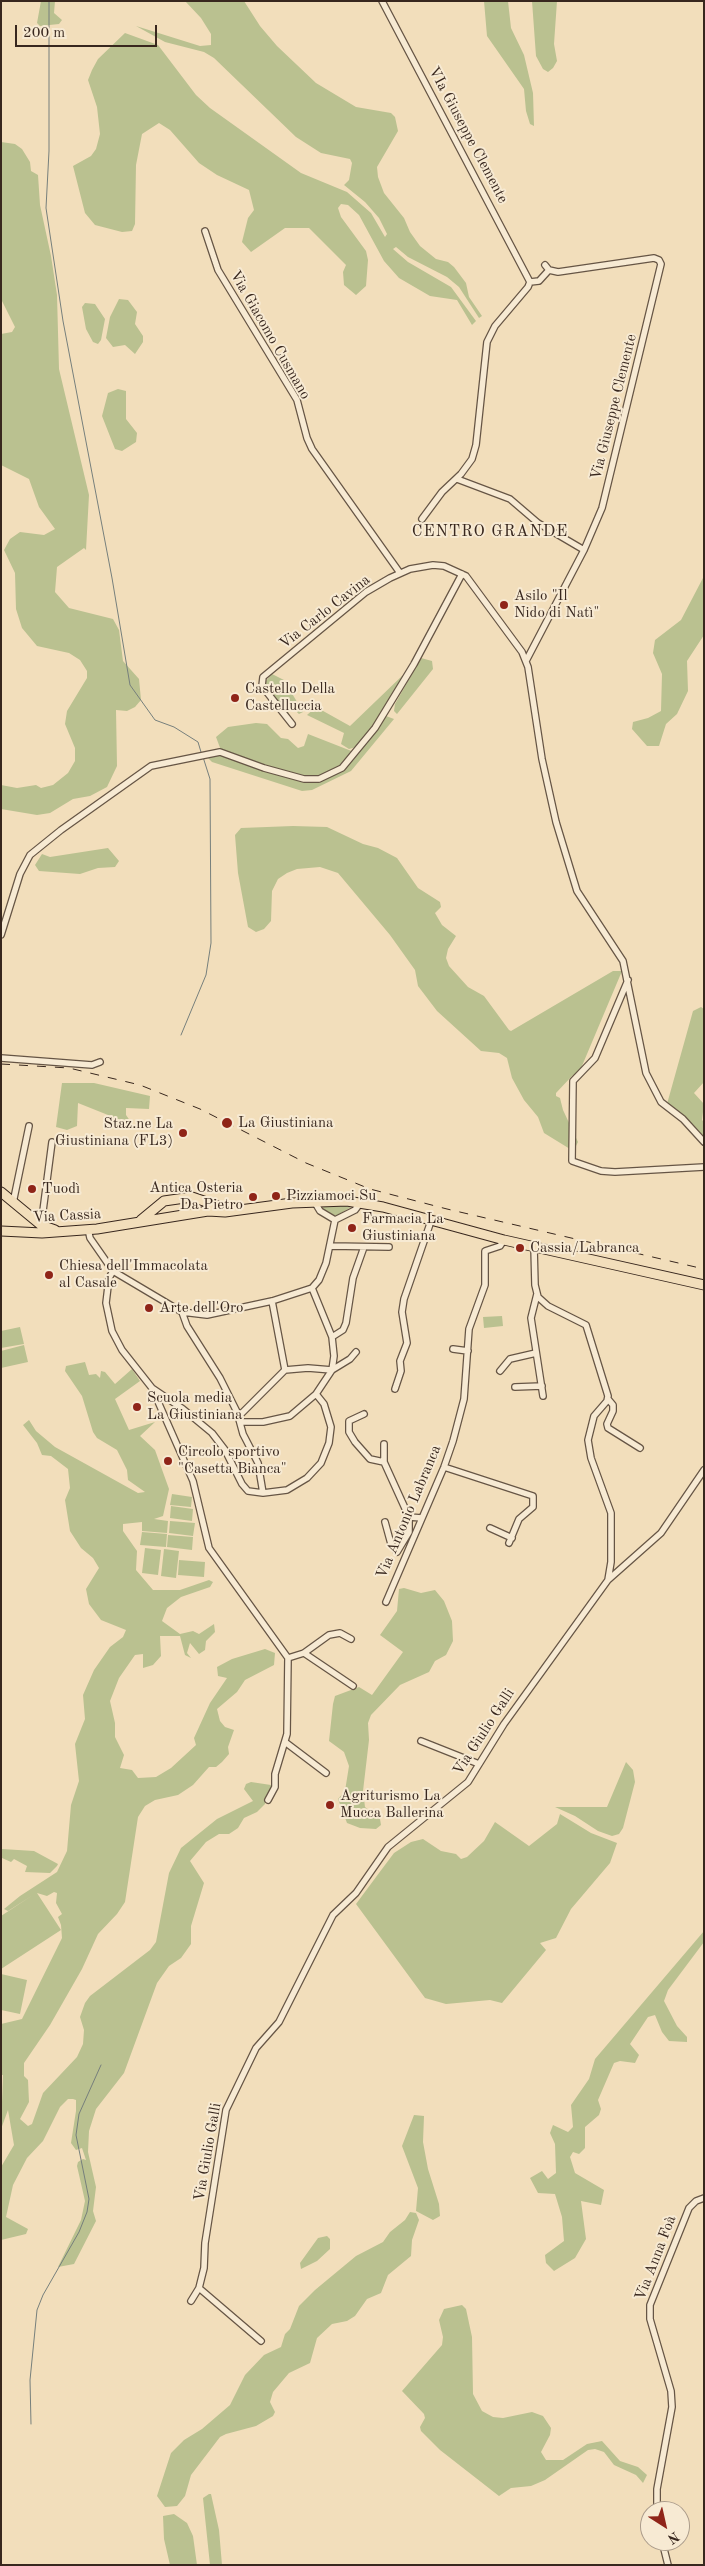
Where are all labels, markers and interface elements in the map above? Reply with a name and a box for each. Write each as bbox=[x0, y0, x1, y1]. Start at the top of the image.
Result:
scale bar bbox=[18, 15, 160, 47]
text: 200 m bbox=[23, 26, 65, 41]
street label: VIa Giuseppe Clemente bbox=[424, 64, 512, 206]
street label: Via Giacomo Cusmano bbox=[226, 267, 314, 403]
street label: Via Giuseppe Clemente bbox=[587, 332, 641, 482]
district label: CENTRO GRANDE bbox=[410, 522, 570, 542]
street label: Via Carlo Cavina bbox=[276, 571, 374, 653]
place label: Asilo "Il Nido di Natì" bbox=[514, 587, 599, 622]
marker: Asilo "Il Nido di Natì" bbox=[498, 599, 510, 611]
place label: Castello Della Castelluccia bbox=[245, 680, 335, 715]
marker: Castello Della Castelluccia bbox=[229, 692, 241, 704]
place label: La Giustiniana bbox=[238, 1114, 333, 1132]
place label: Staz.ne La Giustiniana (FL3) bbox=[55, 1115, 173, 1150]
marker: La Giustiniana bbox=[220, 1116, 234, 1130]
marker: Staz.ne La Giustiniana (FL3) bbox=[177, 1127, 189, 1139]
place label: Antica Osteria Da Pietro bbox=[149, 1179, 243, 1214]
place label: Tuodì bbox=[42, 1180, 80, 1198]
marker: Tuodì bbox=[26, 1183, 38, 1195]
place label: Pizziamoci Su bbox=[286, 1187, 376, 1205]
marker: Pizziamoci Su bbox=[270, 1190, 282, 1202]
marker: Antica Osteria Da Pietro bbox=[247, 1191, 259, 1203]
street label: Via Cassia bbox=[32, 1205, 102, 1227]
place label: Farmacia La Giustiniana bbox=[362, 1210, 444, 1245]
marker: Farmacia La Giustiniana bbox=[346, 1222, 358, 1234]
place label: Cassia/Labranca bbox=[530, 1239, 639, 1257]
marker: Cassia/Labranca bbox=[514, 1242, 526, 1254]
place label: Chiesa dell'Immacolata al Casale bbox=[59, 1257, 208, 1292]
marker: Chiesa dell'Immacolata al Casale bbox=[43, 1269, 55, 1281]
place label: Arte dell'Oro bbox=[159, 1299, 243, 1317]
marker: Arte dell'Oro bbox=[143, 1302, 155, 1314]
place label: Scuola media La Giustiniana bbox=[147, 1389, 242, 1424]
marker: Scuola media La Giustiniana bbox=[131, 1401, 143, 1413]
street label: Via Antonio Labranca bbox=[373, 1442, 445, 1582]
place label: Circolo sportivo "Casetta Bianca" bbox=[178, 1443, 287, 1478]
marker: Circolo sportivo "Casetta Bianca" bbox=[162, 1455, 174, 1467]
street label: Via Giulio Galli bbox=[449, 1685, 519, 1779]
place label: Agriturismo La Mucca Ballerina bbox=[340, 1787, 444, 1822]
marker: Agriturismo La Mucca Ballerina bbox=[324, 1799, 336, 1811]
street label: Via Giulio Galli bbox=[190, 2101, 226, 2203]
street label: Via Anna Foà bbox=[632, 2213, 680, 2303]
north arrow bbox=[640, 2501, 690, 2551]
text: N bbox=[665, 2529, 681, 2546]

